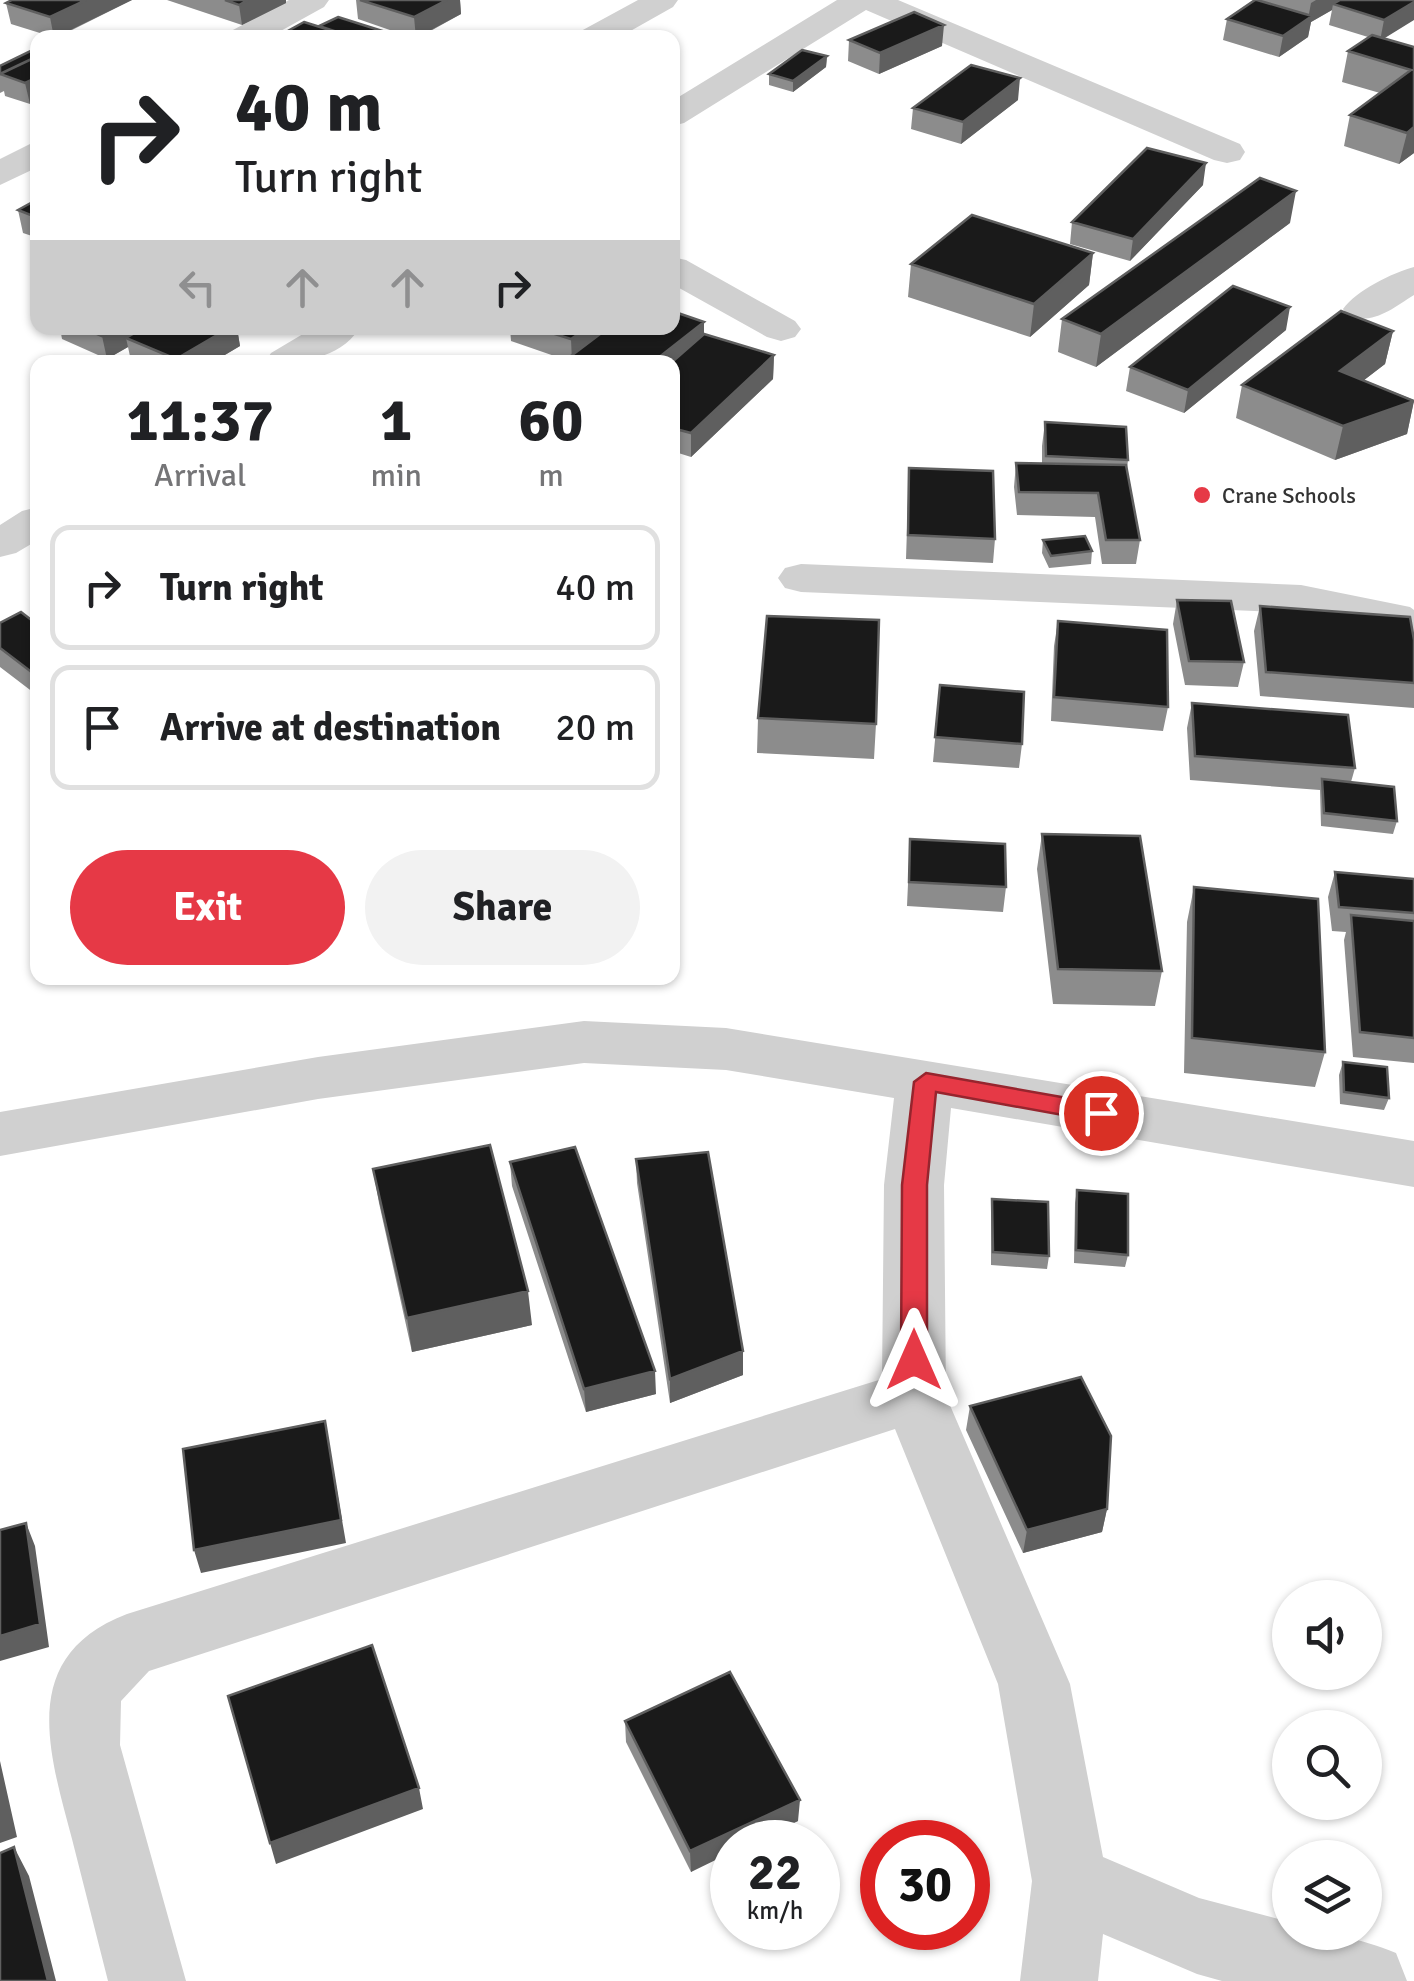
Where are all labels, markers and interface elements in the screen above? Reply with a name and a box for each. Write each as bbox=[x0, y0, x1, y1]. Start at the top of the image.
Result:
text: 40 m bbox=[235, 64, 383, 150]
icon: right bbox=[70, 70, 200, 200]
text: Turn right bbox=[235, 150, 423, 205]
icon: left bbox=[170, 260, 225, 315]
icon: ahead bbox=[275, 260, 330, 315]
icon: ahead bbox=[380, 260, 435, 315]
icon: right bbox=[485, 260, 540, 315]
text: 11:37 bbox=[127, 384, 274, 458]
text: 1 bbox=[380, 384, 412, 458]
text: 60 bbox=[519, 384, 583, 458]
text: Arrival bbox=[154, 456, 246, 495]
text: min bbox=[370, 456, 422, 495]
text: m bbox=[538, 456, 564, 495]
place label: Crane Schools bbox=[1222, 482, 1356, 509]
marker: Crane Schools bbox=[1191, 484, 1213, 506]
icon: right bbox=[75, 560, 130, 615]
text: Turn right bbox=[160, 564, 324, 611]
text: 40 m bbox=[555, 564, 635, 611]
icon: arrive bbox=[75, 700, 130, 755]
text: Arrive at destination bbox=[160, 704, 501, 751]
text: 20 m bbox=[555, 704, 635, 751]
button: Exit bbox=[70, 850, 345, 965]
button: Share bbox=[365, 850, 640, 965]
pin bbox=[1059, 1071, 1144, 1156]
icon: arrive bbox=[1074, 1086, 1129, 1141]
position arrow bbox=[862, 1308, 966, 1412]
map controls bbox=[1272, 1580, 1382, 1950]
button: sound bbox=[1272, 1580, 1382, 1690]
button: search bbox=[1272, 1710, 1382, 1820]
speed limit sign: 30 bbox=[860, 1820, 990, 1950]
button: layers bbox=[1272, 1840, 1382, 1950]
text: 22 bbox=[748, 1842, 802, 1904]
text: km/h bbox=[747, 1895, 803, 1926]

